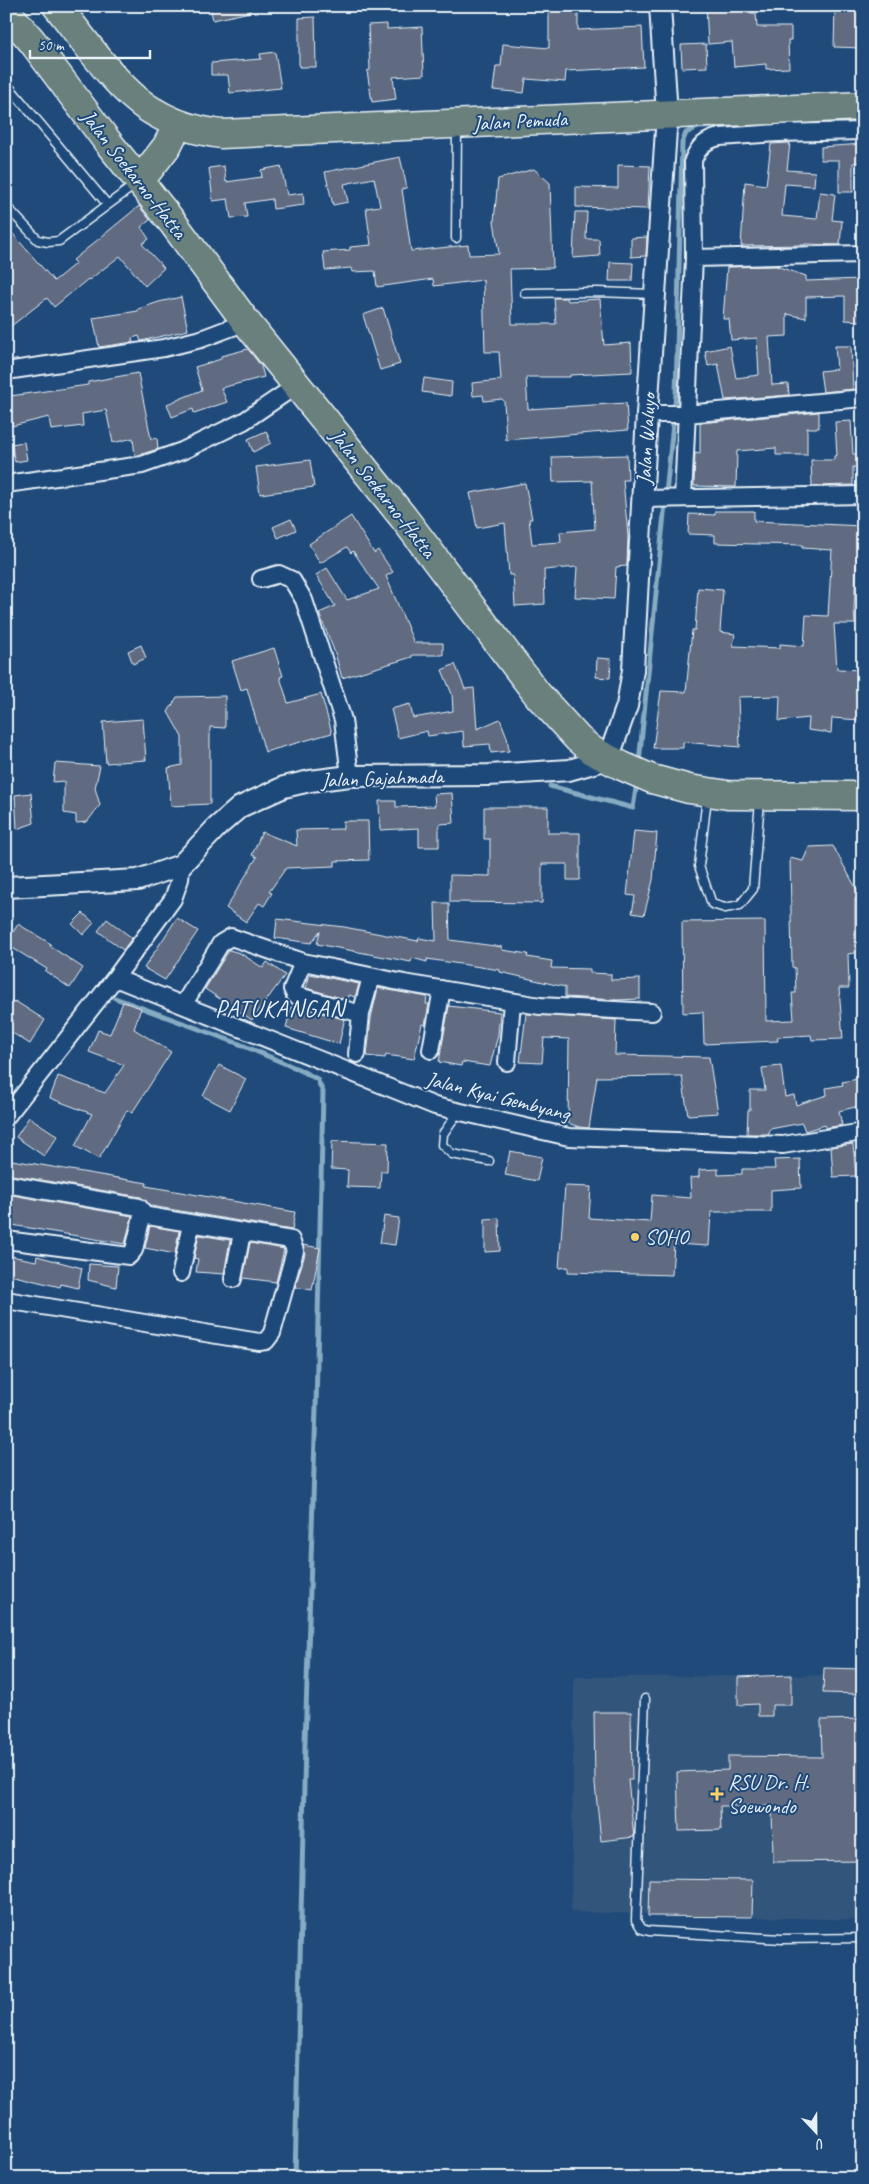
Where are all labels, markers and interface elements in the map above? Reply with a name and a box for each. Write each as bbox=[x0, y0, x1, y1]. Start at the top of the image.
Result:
scale bar bbox=[30, 28, 150, 60]
text: 50 m bbox=[38, 36, 65, 55]
street label: Jalan Soekarno-Hatta bbox=[75, 103, 194, 245]
street label: Jalan Pemuda bbox=[471, 105, 569, 137]
street label: Jalan Waluyo bbox=[631, 390, 662, 486]
street label: Jalan Soekarno-Hatta bbox=[324, 422, 443, 564]
street label: Jalan Gajahmada bbox=[319, 763, 446, 793]
district label: PATUKANGAN bbox=[215, 993, 348, 1023]
street label: Jalan Kyai Gembyang bbox=[423, 1065, 574, 1127]
place label: SOHO bbox=[645, 1224, 691, 1250]
marker: SOHO bbox=[629, 1231, 641, 1243]
place label: RSU Dr. H. Soewondo bbox=[728, 1769, 810, 1819]
marker: RSU Dr. H. Soewondo bbox=[710, 1787, 724, 1801]
north arrow bbox=[792, 2106, 842, 2156]
text: U bbox=[811, 2134, 827, 2154]

